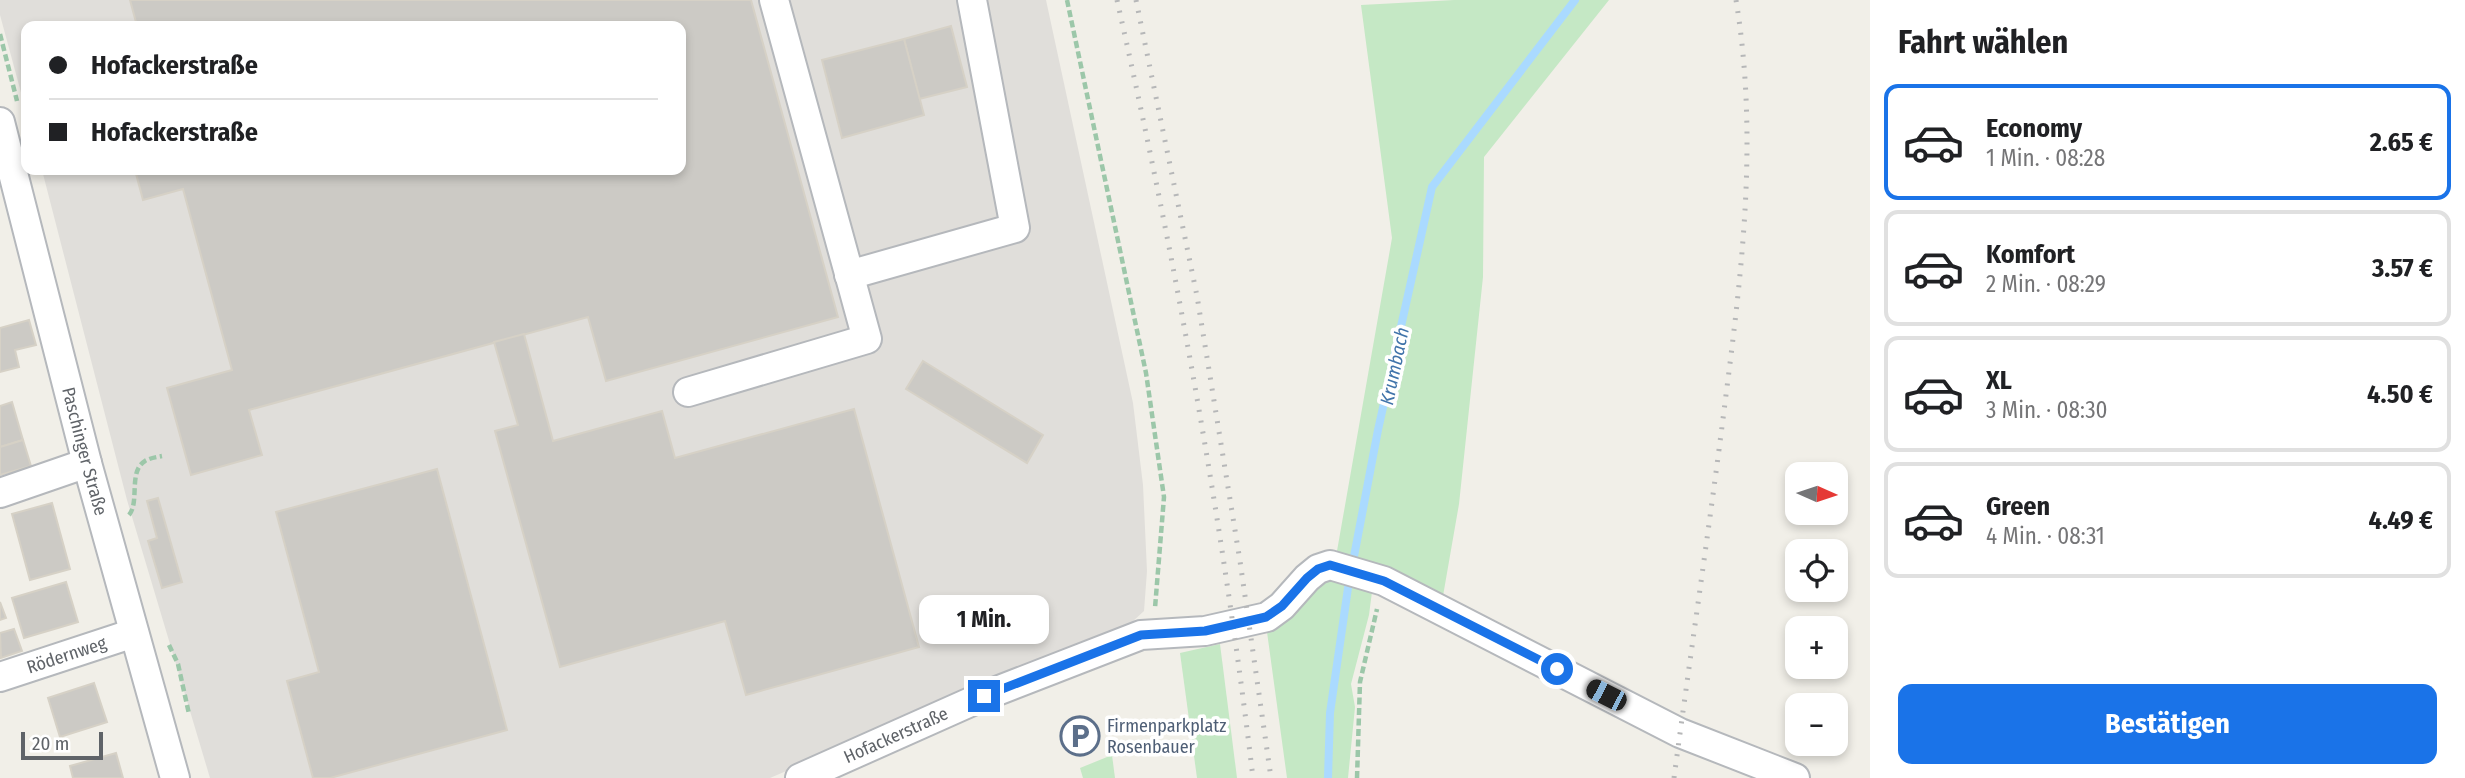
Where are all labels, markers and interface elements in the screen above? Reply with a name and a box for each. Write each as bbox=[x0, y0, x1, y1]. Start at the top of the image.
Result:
text: Fahrt wählen bbox=[1898, 23, 2068, 61]
text: Hofackerstraße bbox=[91, 50, 258, 81]
icon: car bbox=[1902, 111, 1965, 174]
text: Economy bbox=[1986, 113, 2082, 144]
text: Hofackerstraße bbox=[91, 117, 258, 148]
text: 2.65 € bbox=[2370, 127, 2433, 158]
text: 1 Min. · 08:28 bbox=[1986, 144, 2105, 172]
icon: car bbox=[1902, 237, 1965, 300]
text: Komfort bbox=[1986, 239, 2075, 270]
text: 3.57 € bbox=[2372, 253, 2433, 284]
text: 2 Min. · 08:29 bbox=[1986, 270, 2106, 298]
water label: Krumbach bbox=[1375, 325, 1414, 407]
icon: car bbox=[1902, 363, 1965, 426]
text: XL bbox=[1986, 365, 2012, 396]
text: 4.50 € bbox=[2367, 379, 2433, 410]
street label: Paschinger Straße bbox=[57, 385, 112, 518]
text: 3 Min. · 08:30 bbox=[1986, 396, 2108, 424]
north arrow bbox=[1785, 462, 1848, 525]
map controls bbox=[1785, 462, 1848, 756]
icon: car bbox=[1902, 489, 1965, 552]
text: Green bbox=[1986, 491, 2050, 522]
text: 4.49 € bbox=[2369, 505, 2433, 536]
text: 4 Min. · 08:31 bbox=[1986, 522, 2105, 550]
button: locate bbox=[1785, 539, 1848, 602]
callout: 1 Min. bbox=[919, 594, 1049, 644]
text: 1 Min. bbox=[957, 605, 1011, 633]
button: + bbox=[1785, 616, 1848, 679]
street label: Rödernweg bbox=[24, 632, 110, 678]
route start bbox=[1541, 653, 1573, 685]
car bbox=[1583, 676, 1630, 714]
route end bbox=[968, 680, 1000, 712]
button: Bestätigen bbox=[1898, 684, 2437, 764]
button: − bbox=[1785, 693, 1848, 756]
street label: Hofackerstraße bbox=[840, 702, 952, 768]
parking icon: Firmenparkplatz Rosenbauer bbox=[1059, 715, 1101, 757]
place label: Firmenparkplatz Rosenbauer bbox=[1107, 715, 1226, 758]
scale bar bbox=[21, 729, 103, 761]
text: 20 m bbox=[32, 732, 69, 755]

